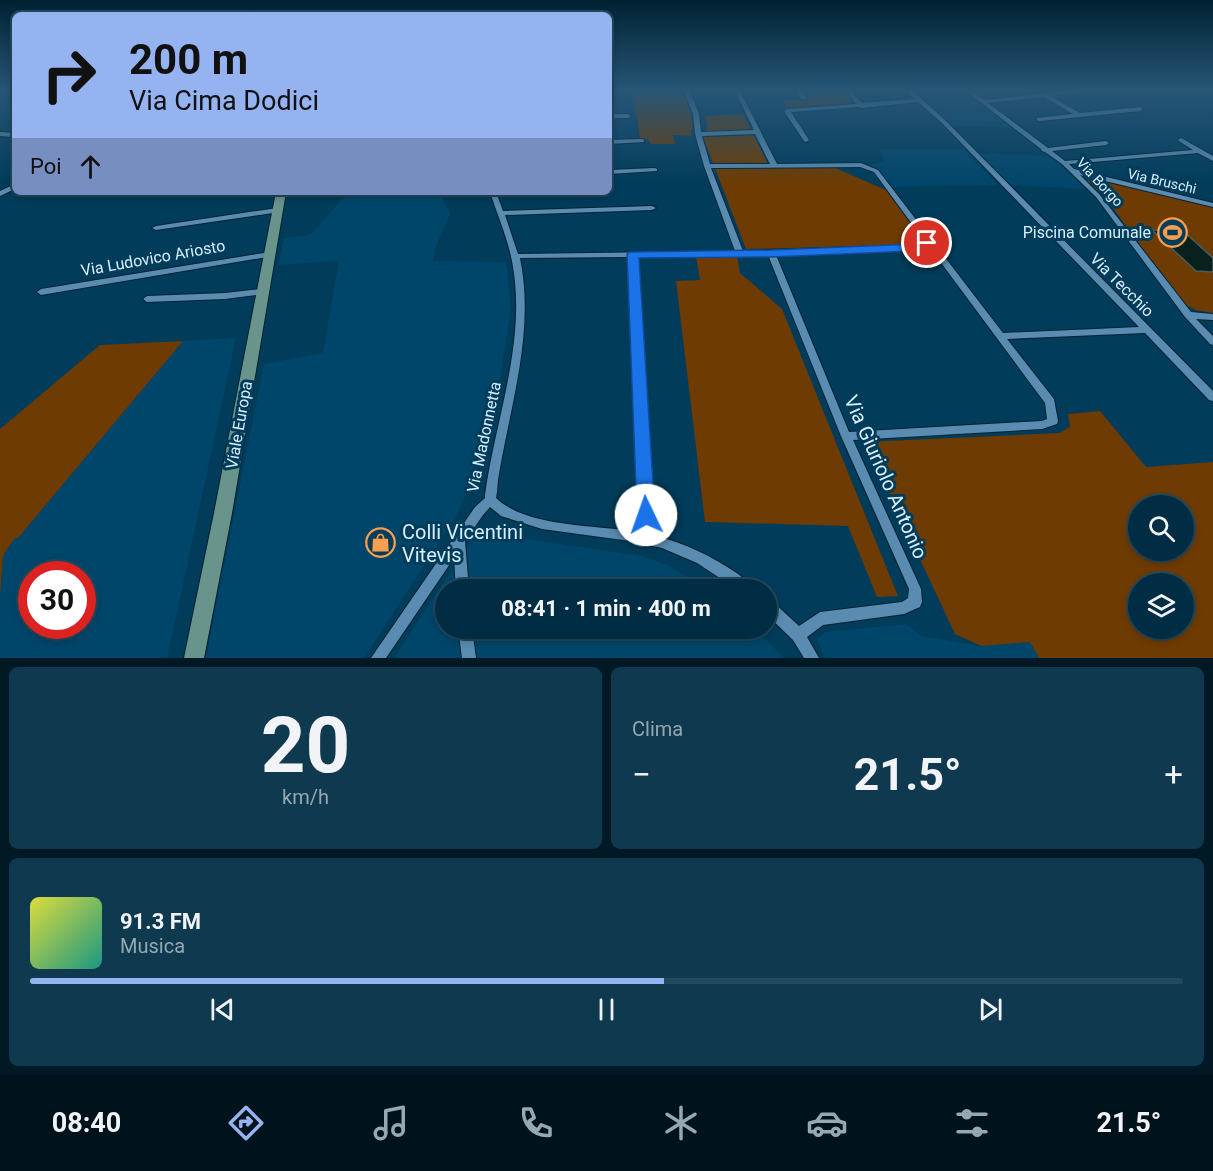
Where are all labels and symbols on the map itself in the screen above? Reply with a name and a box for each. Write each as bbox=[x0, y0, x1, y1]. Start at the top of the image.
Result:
street label: Via Borgo bbox=[1073, 154, 1127, 210]
street label: Via Bruschi bbox=[1126, 165, 1198, 197]
sports icon: Piscina Comunale bbox=[1156, 216, 1188, 248]
pin bbox=[901, 217, 952, 268]
place label: Piscina Comunale bbox=[1023, 223, 1151, 242]
street label: Via Ludovico Ariosto bbox=[79, 236, 227, 280]
street label: Via Tecchio bbox=[1086, 249, 1158, 321]
street label: Viale Europa bbox=[222, 380, 256, 470]
street label: Via Madonnetta bbox=[463, 380, 505, 494]
street label: Via Giuriolo Antonio bbox=[839, 392, 933, 562]
position arrow bbox=[614, 483, 678, 547]
place label: Colli Vicentini Vitevis bbox=[402, 520, 523, 567]
shop icon: Colli Vicentini Vitevis bbox=[365, 527, 397, 559]
speed limit sign: 30 bbox=[18, 561, 96, 639]

